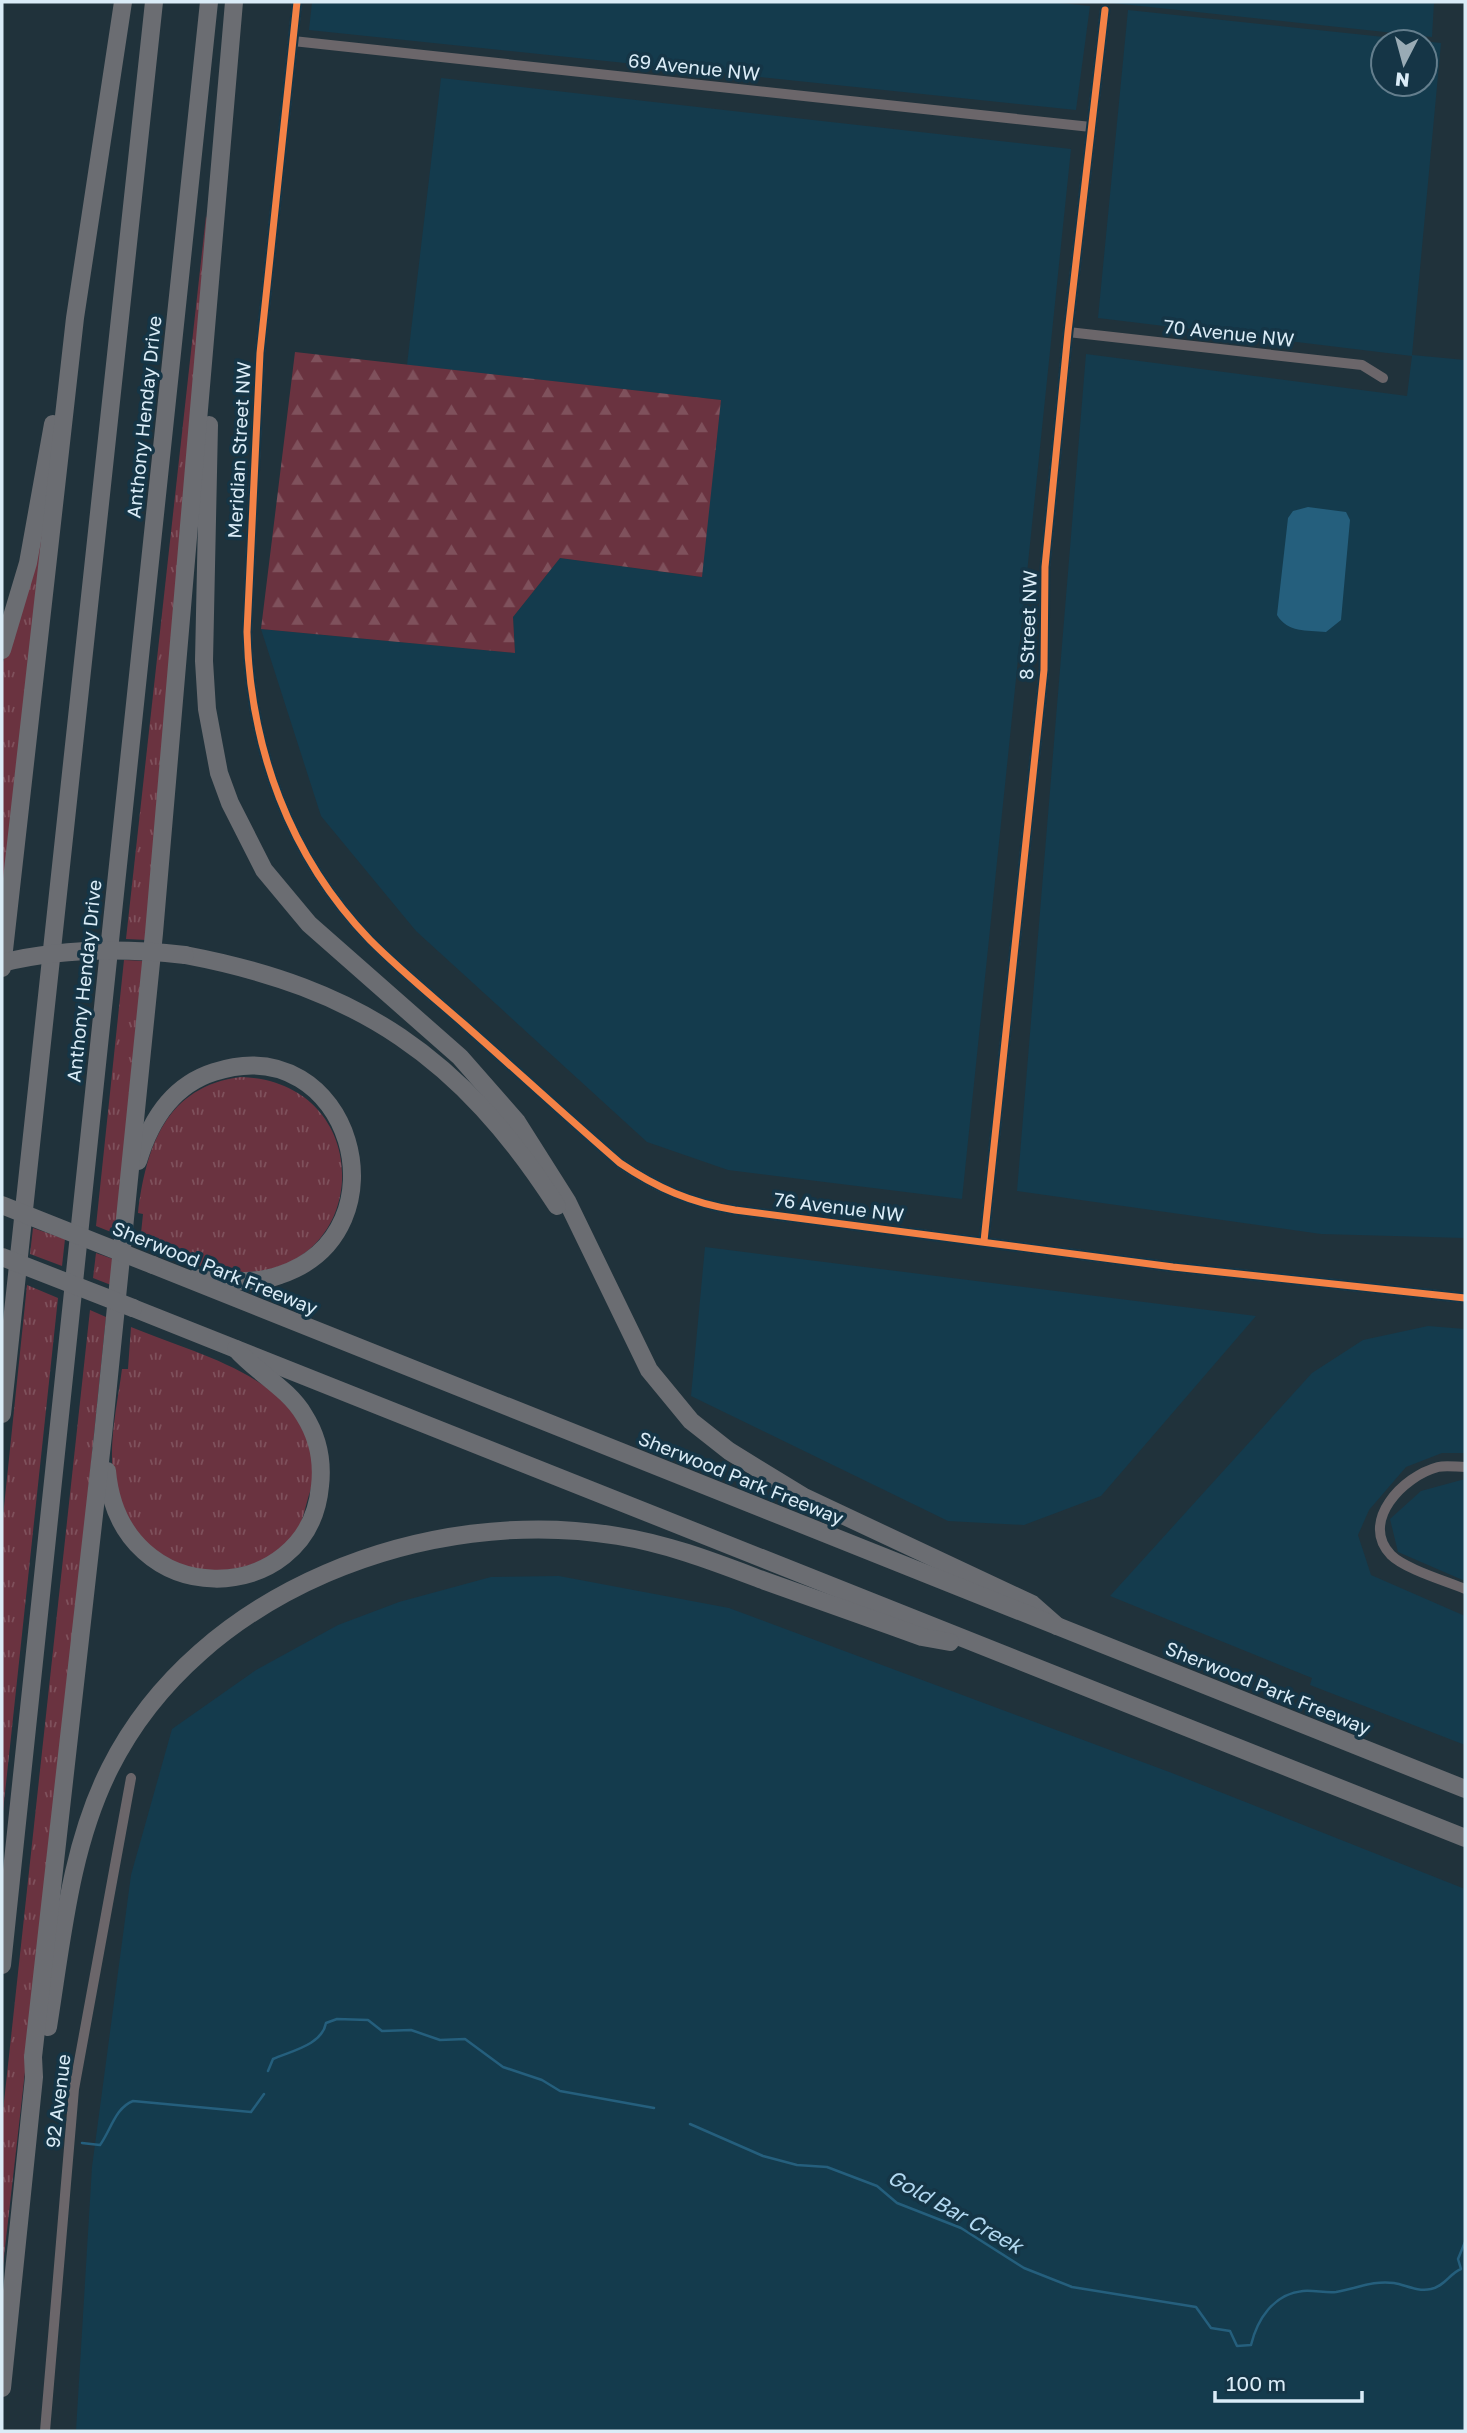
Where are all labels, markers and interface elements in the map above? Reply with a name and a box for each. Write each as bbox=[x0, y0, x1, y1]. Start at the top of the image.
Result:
north arrow bbox=[1369, 28, 1439, 98]
street label: 69 Avenue NW bbox=[627, 48, 761, 85]
text: N bbox=[1394, 68, 1411, 93]
street label: 70 Avenue NW bbox=[1163, 314, 1295, 351]
street label: Anthony Henday Drive bbox=[121, 315, 166, 519]
street label: Meridian Street NW bbox=[222, 361, 255, 539]
street label: 8 Street NW bbox=[1014, 570, 1041, 680]
street label: Anthony Henday Drive bbox=[61, 879, 106, 1083]
street label: 76 Avenue NW bbox=[773, 1187, 905, 1226]
street label: Sherwood Park Freeway bbox=[109, 1216, 322, 1319]
street label: Sherwood Park Freeway bbox=[635, 1426, 848, 1529]
street label: Sherwood Park Freeway bbox=[1162, 1636, 1375, 1739]
street label: 92 Avenue bbox=[40, 2053, 75, 2149]
water label: Gold Bar Creek bbox=[884, 2163, 1029, 2260]
scale bar bbox=[1215, 2360, 1362, 2404]
text: 100 m bbox=[1226, 2370, 1286, 2396]

